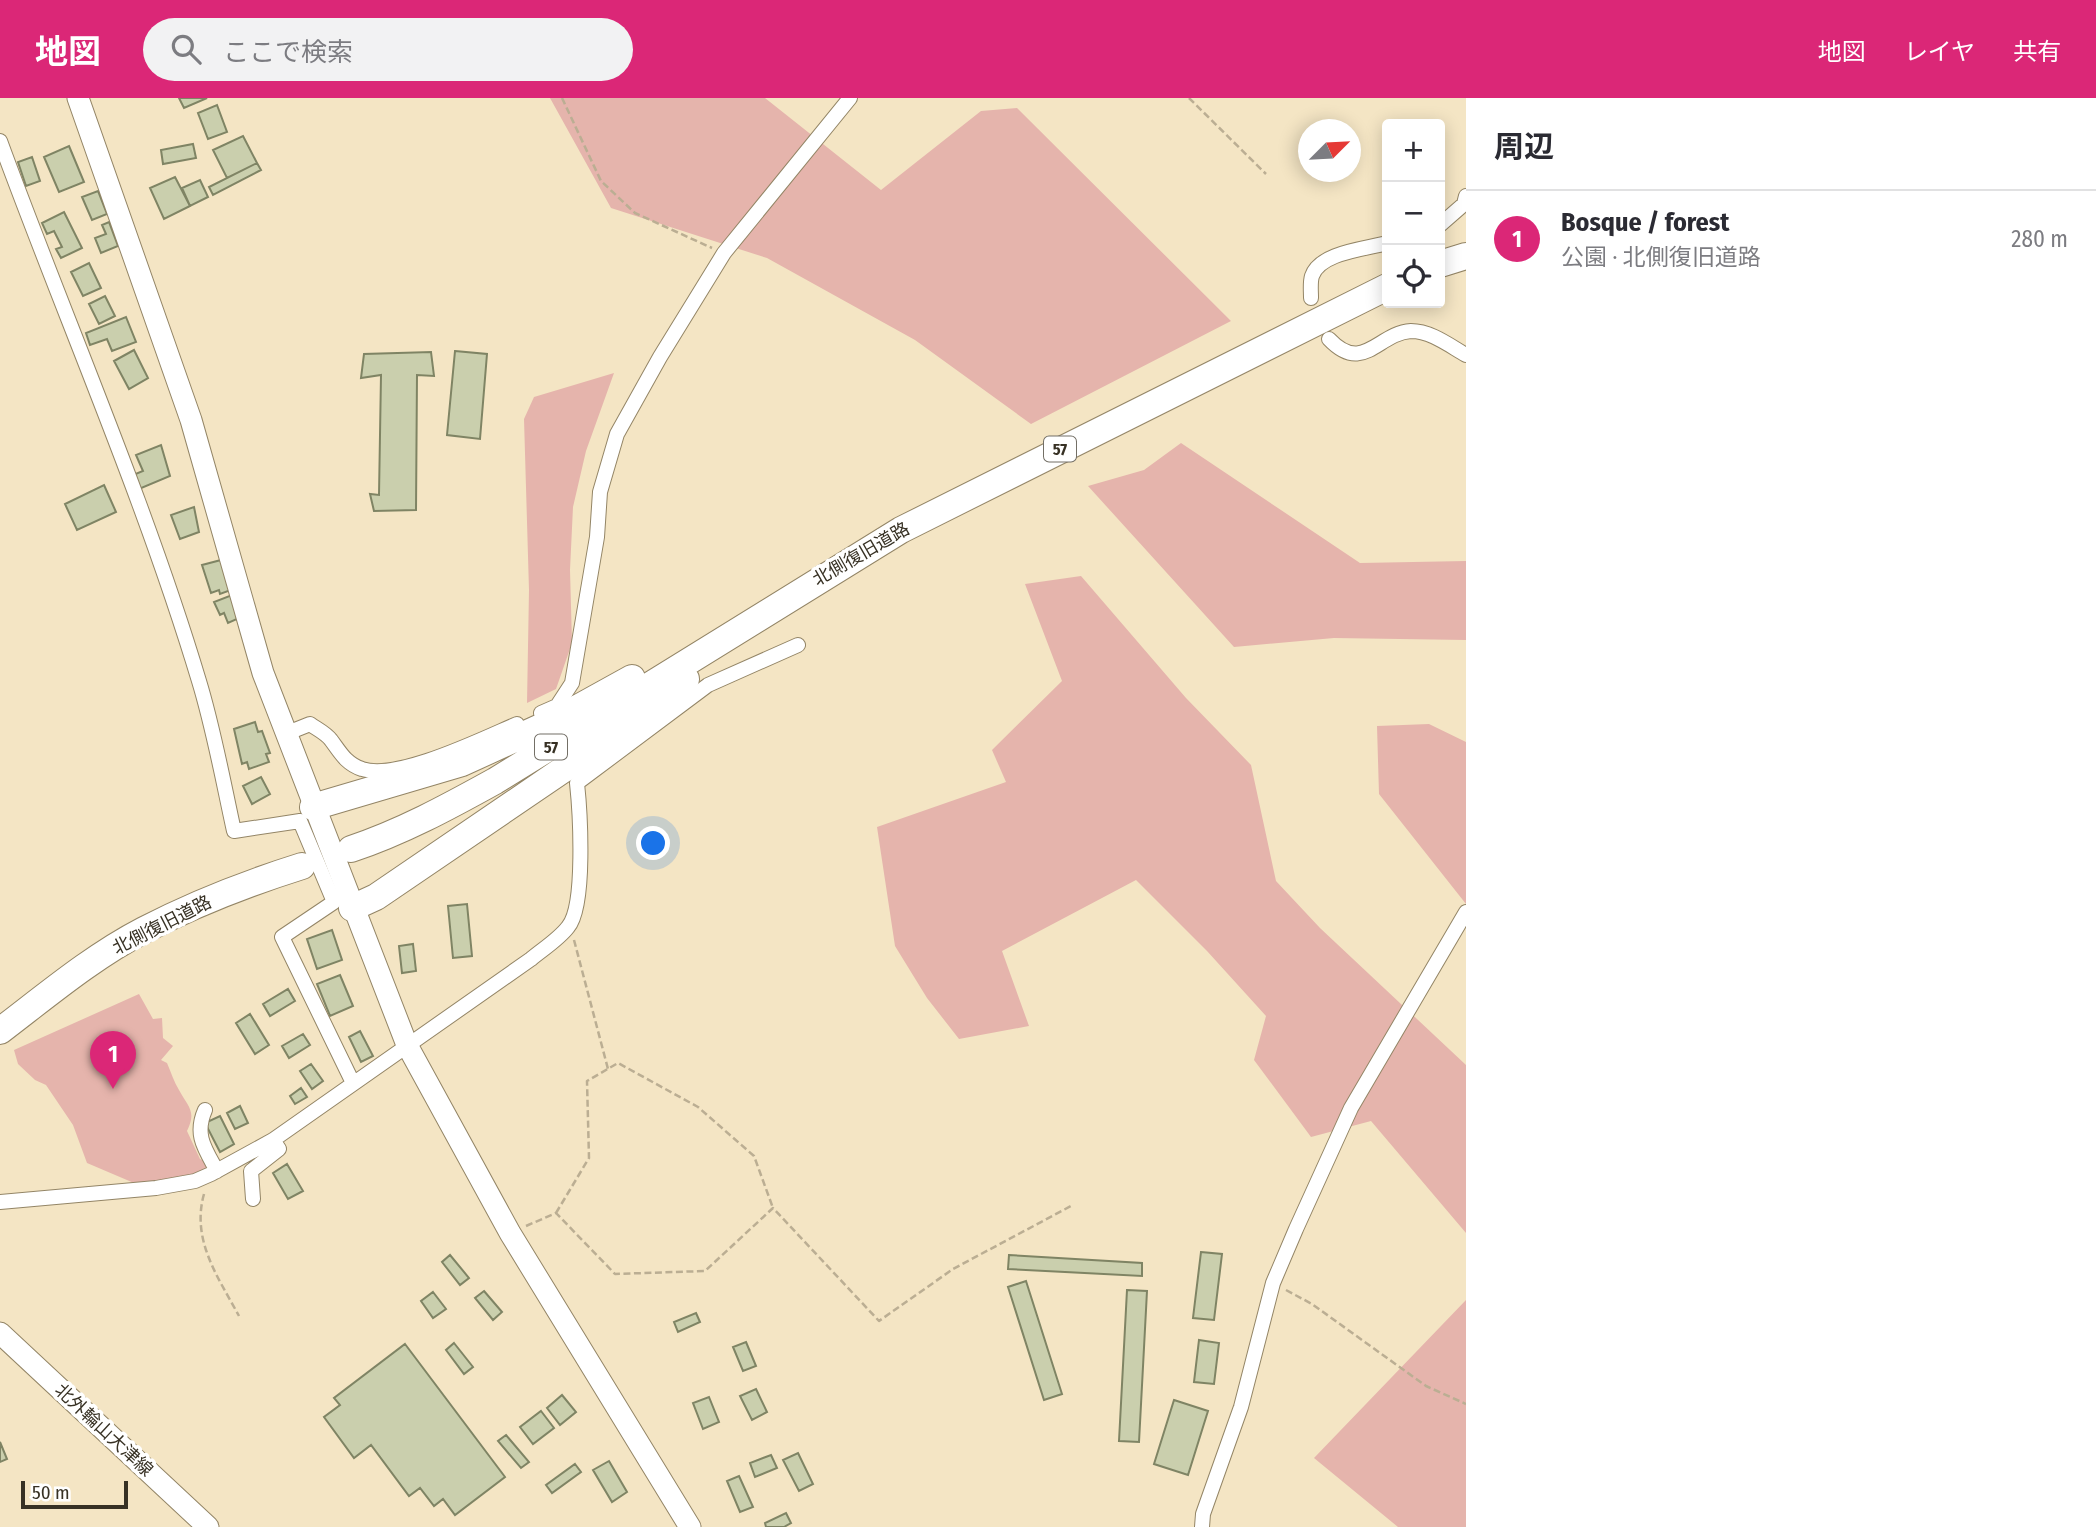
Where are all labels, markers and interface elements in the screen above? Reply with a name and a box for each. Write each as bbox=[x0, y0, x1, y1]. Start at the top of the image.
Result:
search box bbox=[143, 18, 633, 81]
icon: search bbox=[167, 30, 205, 68]
text: 地図 bbox=[35, 32, 101, 72]
text: ここで検索 bbox=[223, 37, 353, 68]
text: 地図 bbox=[1818, 38, 1866, 66]
text: レイヤ bbox=[1904, 38, 1975, 66]
text: 共有 bbox=[2013, 38, 2061, 66]
north arrow bbox=[1298, 119, 1361, 182]
map controls bbox=[1382, 119, 1445, 308]
button: + bbox=[1382, 119, 1445, 182]
text: 周辺 bbox=[1494, 129, 1554, 165]
button: − bbox=[1382, 182, 1445, 245]
text: Bosque / forest bbox=[1561, 207, 1729, 238]
text: 1 bbox=[1512, 225, 1522, 253]
text: 280 m bbox=[2011, 225, 2068, 253]
text: 公園 · 北側復旧道路 bbox=[1561, 243, 1761, 271]
button: locate bbox=[1382, 245, 1445, 308]
road number: 57 bbox=[1044, 436, 1076, 462]
street label: 北側復旧道路 bbox=[809, 517, 913, 591]
road number: 57 bbox=[535, 734, 567, 760]
your location bbox=[636, 826, 670, 860]
street label: 北側復旧道路 bbox=[109, 891, 215, 959]
pin: 1 bbox=[90, 1031, 136, 1089]
street label: 北外輪山大津線 bbox=[50, 1379, 158, 1481]
scale bar bbox=[21, 1478, 128, 1510]
text: 50 m bbox=[32, 1481, 70, 1504]

